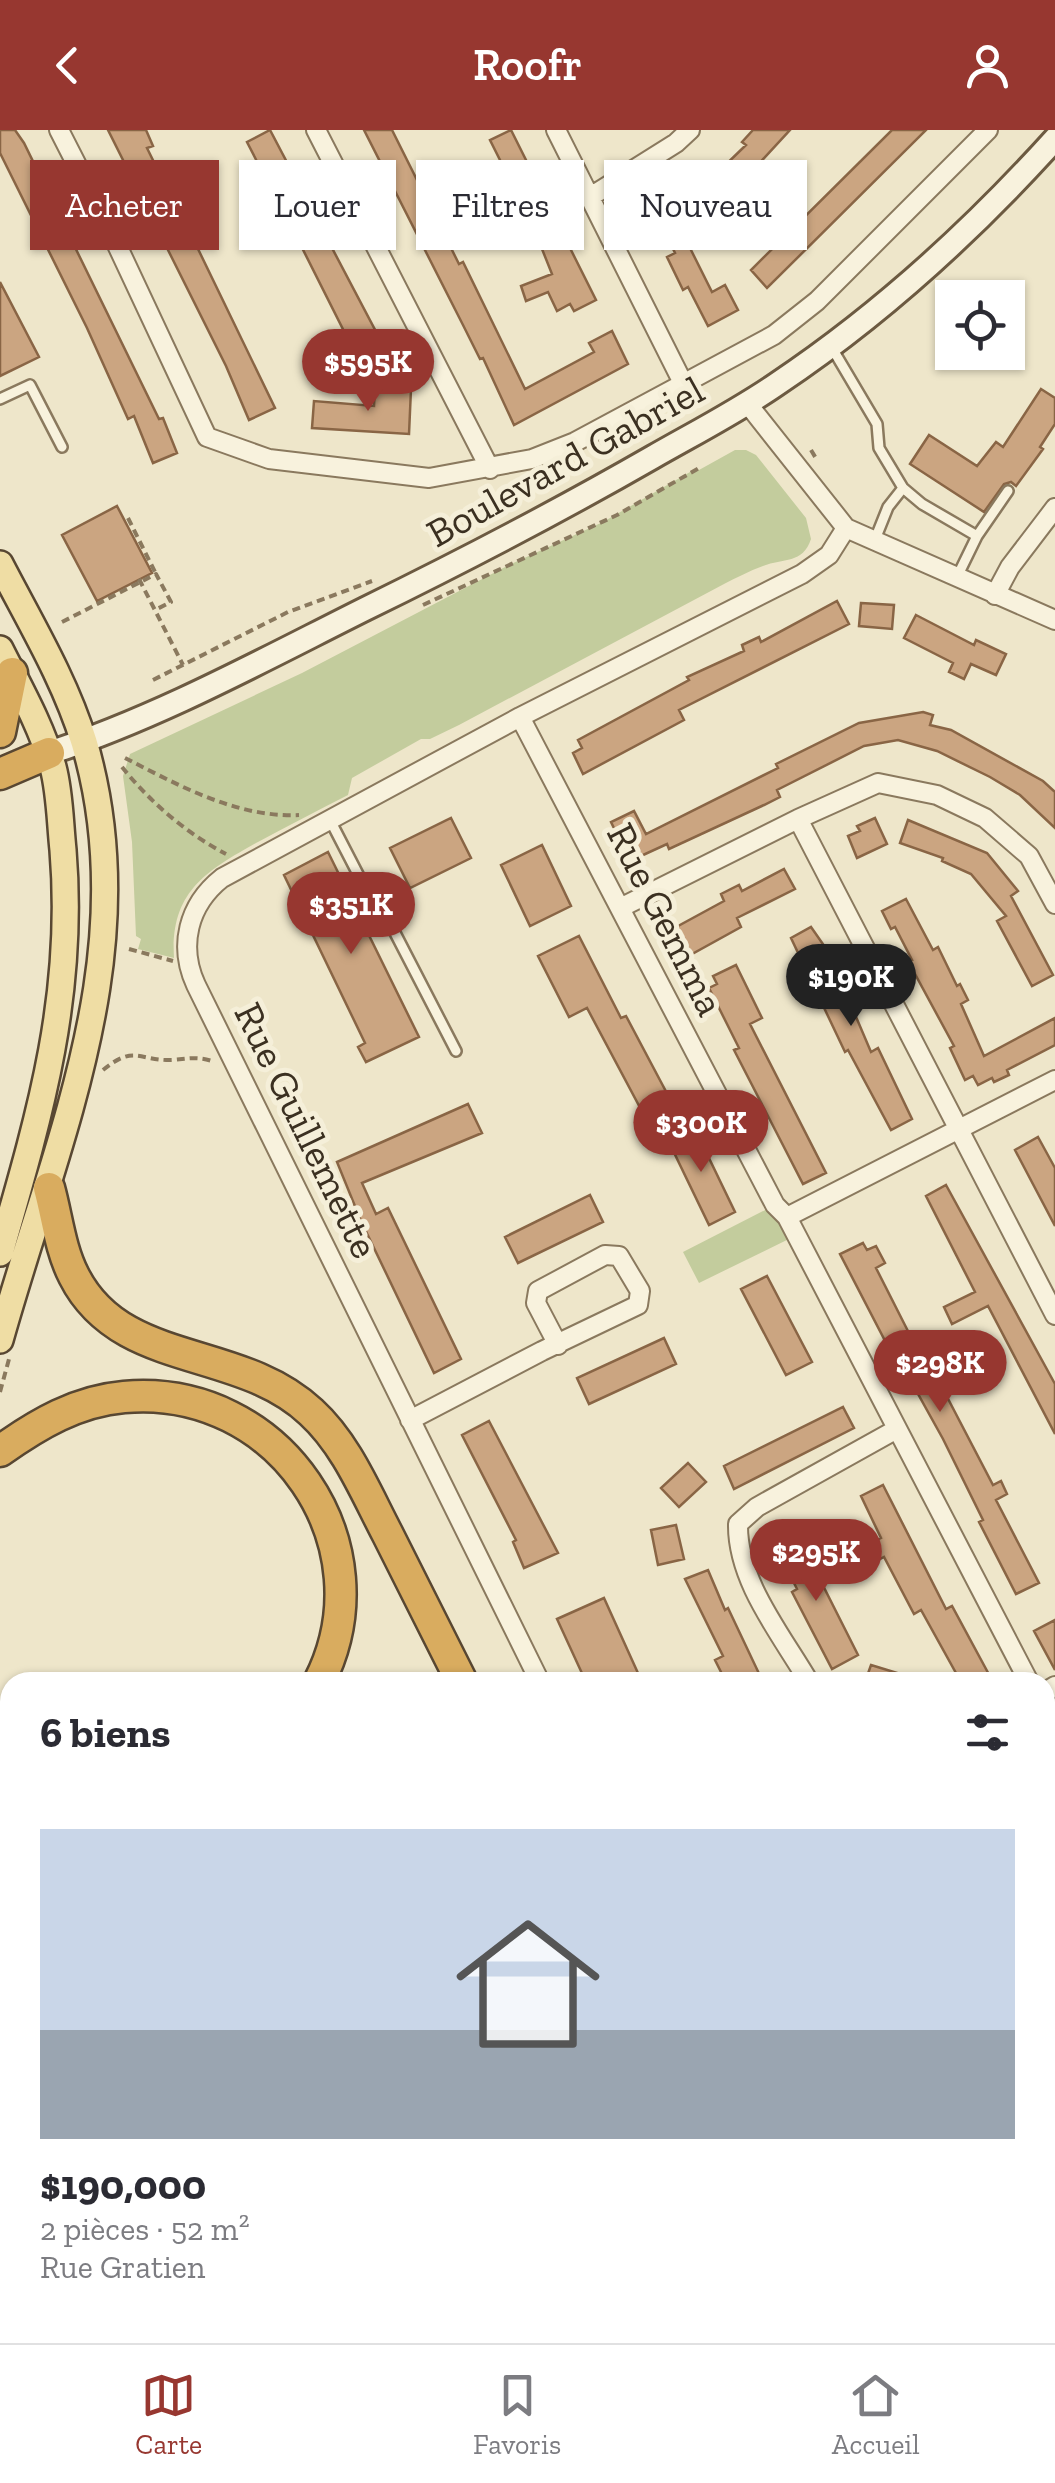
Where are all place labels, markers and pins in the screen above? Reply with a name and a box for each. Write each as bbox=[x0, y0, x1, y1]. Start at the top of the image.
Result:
pin: $595K bbox=[298, 329, 438, 414]
pin: $351K bbox=[281, 872, 421, 957]
pin: $190K bbox=[781, 944, 921, 1029]
pin: $300K bbox=[631, 1090, 771, 1175]
pin: $298K bbox=[870, 1330, 1010, 1415]
pin: $295K bbox=[746, 1519, 886, 1604]

